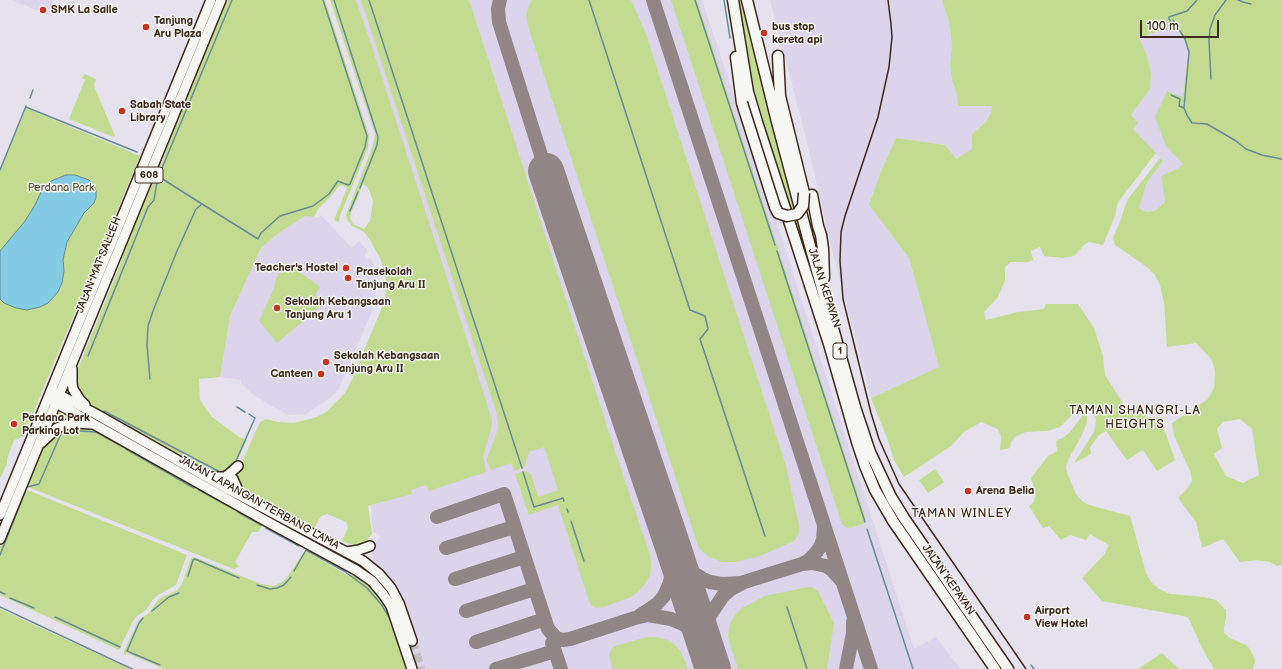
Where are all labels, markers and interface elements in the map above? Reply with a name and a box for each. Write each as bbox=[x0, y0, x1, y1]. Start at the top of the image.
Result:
place label: SMK La Salle bbox=[51, 3, 118, 17]
marker: SMK La Salle bbox=[38, 5, 48, 15]
scale bar bbox=[1142, 12, 1221, 38]
place label: Tanjung Aru Plaza bbox=[154, 14, 201, 40]
text: 100 m bbox=[1147, 19, 1179, 34]
place label: bus stop kereta api bbox=[772, 20, 822, 46]
marker: Tanjung Aru Plaza bbox=[141, 22, 151, 32]
marker: bus stop kereta api bbox=[759, 28, 769, 38]
place label: Sabah State Library bbox=[130, 98, 191, 124]
marker: Sabah State Library bbox=[117, 106, 127, 116]
road number: 608 bbox=[135, 167, 163, 183]
park label: Perdana Park bbox=[28, 181, 94, 195]
street label: JALAN MAT SALLEH bbox=[74, 215, 124, 315]
street label: JALAN KEPAYAN bbox=[805, 247, 843, 329]
place label: Teacher's Hostel bbox=[255, 261, 338, 275]
marker: Teacher's Hostel bbox=[341, 263, 351, 273]
place label: Prasekolah Tanjung Aru II bbox=[356, 265, 425, 291]
marker: Prasekolah Tanjung Aru II bbox=[343, 273, 353, 283]
place label: Sekolah Kebangsaan Tanjung Aru 1 bbox=[285, 295, 391, 321]
marker: Sekolah Kebangsaan Tanjung Aru 1 bbox=[272, 303, 282, 313]
road number: 1 bbox=[833, 343, 847, 359]
place label: Sekolah Kebangsaan Tanjung Aru II bbox=[334, 349, 440, 375]
marker: Sekolah Kebangsaan Tanjung Aru II bbox=[321, 357, 331, 367]
place label: Canteen bbox=[270, 367, 313, 381]
marker: Canteen bbox=[316, 369, 326, 379]
district label: TAMAN SHANGRI-LA HEIGHTS bbox=[1069, 404, 1201, 432]
place label: Perdana Park Parking Lot bbox=[22, 411, 90, 437]
marker: Perdana Park Parking Lot bbox=[9, 419, 19, 429]
street label: JALAN LAPANGAN TERBANG LAMA bbox=[177, 453, 341, 553]
place label: Arena Belia bbox=[976, 484, 1034, 498]
marker: Arena Belia bbox=[963, 486, 973, 496]
district label: TAMAN WINLEY bbox=[912, 507, 1012, 521]
street label: JALAN KEPAYAN bbox=[919, 542, 977, 618]
place label: Airport View Hotel bbox=[1035, 604, 1088, 630]
marker: Airport View Hotel bbox=[1022, 612, 1032, 622]

